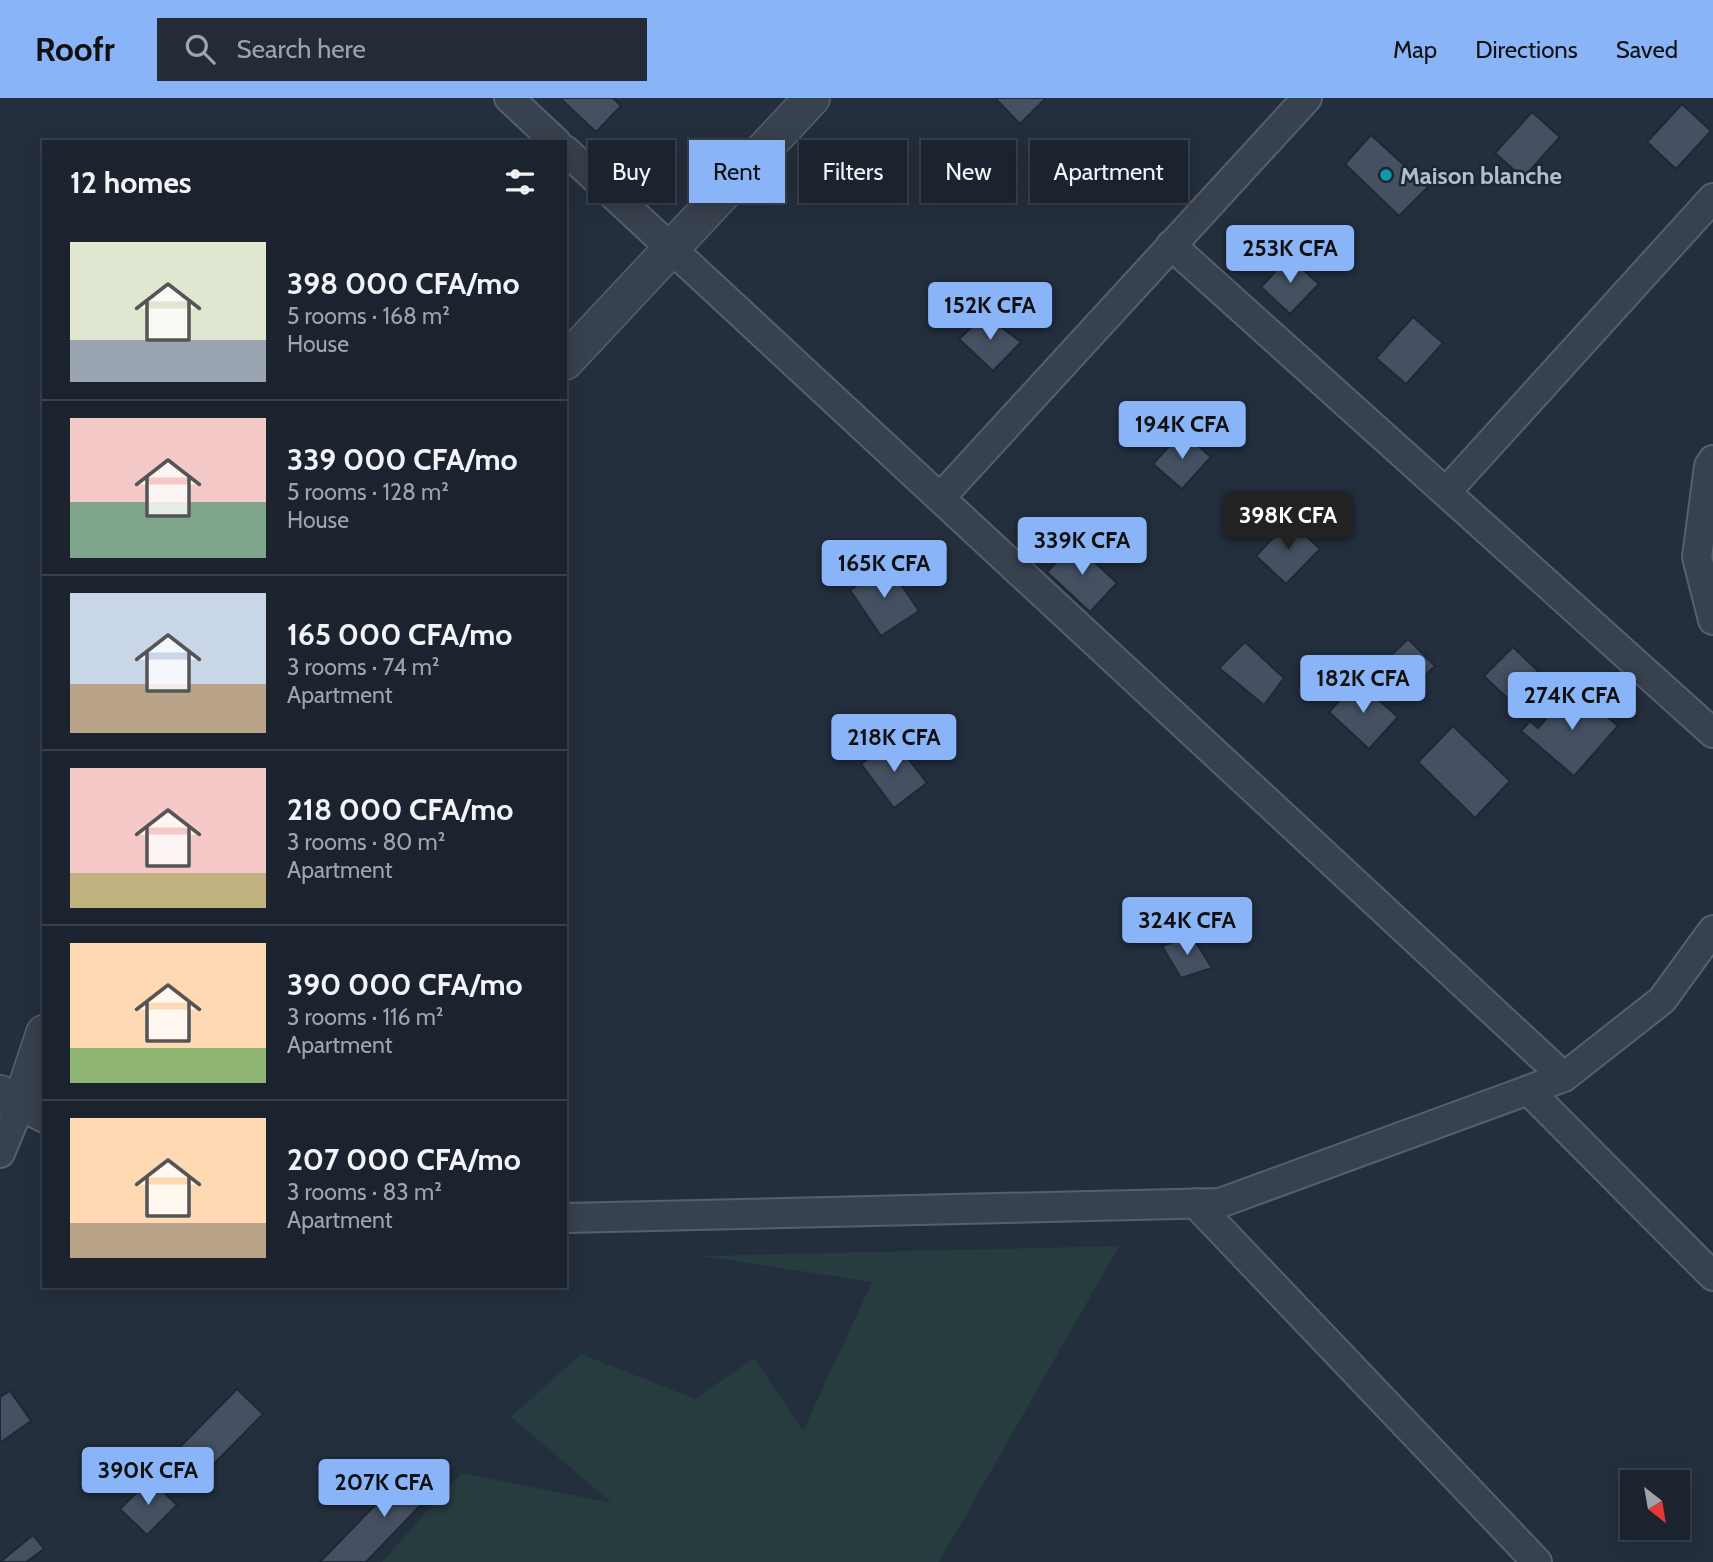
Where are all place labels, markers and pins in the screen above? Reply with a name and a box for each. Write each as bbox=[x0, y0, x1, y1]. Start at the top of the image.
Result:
place label: Maison blanche bbox=[1400, 161, 1562, 190]
marker: Maison blanche bbox=[1378, 167, 1394, 183]
pin: 253K CFA bbox=[1218, 226, 1362, 285]
pin: 152K CFA bbox=[918, 282, 1062, 342]
pin: 194K CFA bbox=[1110, 402, 1254, 461]
pin: 398K CFA bbox=[1216, 492, 1360, 552]
pin: 339K CFA bbox=[1010, 518, 1154, 577]
pin: 165K CFA bbox=[812, 540, 956, 600]
pin: 182K CFA bbox=[1291, 656, 1435, 715]
pin: 274K CFA bbox=[1500, 672, 1644, 732]
pin: 218K CFA bbox=[822, 714, 966, 774]
pin: 324K CFA bbox=[1115, 898, 1259, 957]
pin: 390K CFA bbox=[76, 1448, 220, 1507]
pin: 207K CFA bbox=[312, 1460, 456, 1519]

